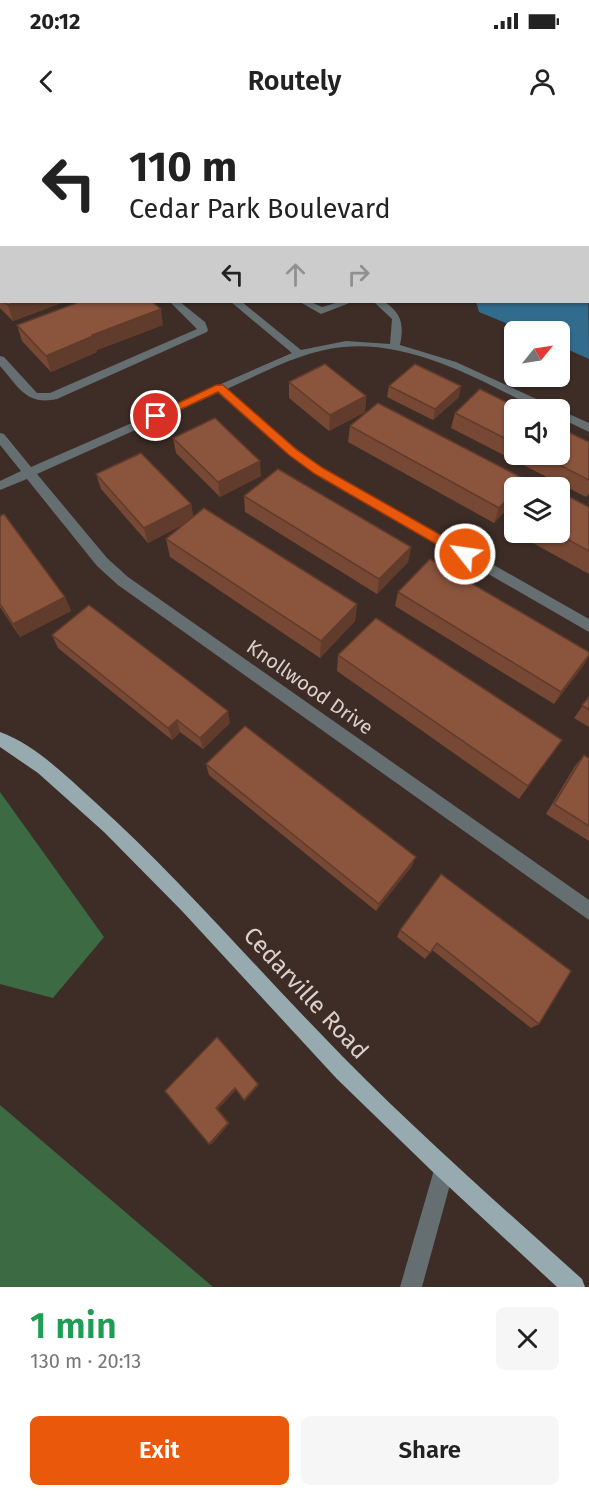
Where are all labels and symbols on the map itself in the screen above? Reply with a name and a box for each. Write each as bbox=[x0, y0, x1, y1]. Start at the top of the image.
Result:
north arrow bbox=[504, 321, 570, 387]
pin bbox=[130, 390, 181, 441]
position arrow bbox=[433, 522, 497, 586]
street label: Knollwood Drive bbox=[242, 635, 378, 739]
street label: Cedarville Road bbox=[238, 921, 374, 1065]

